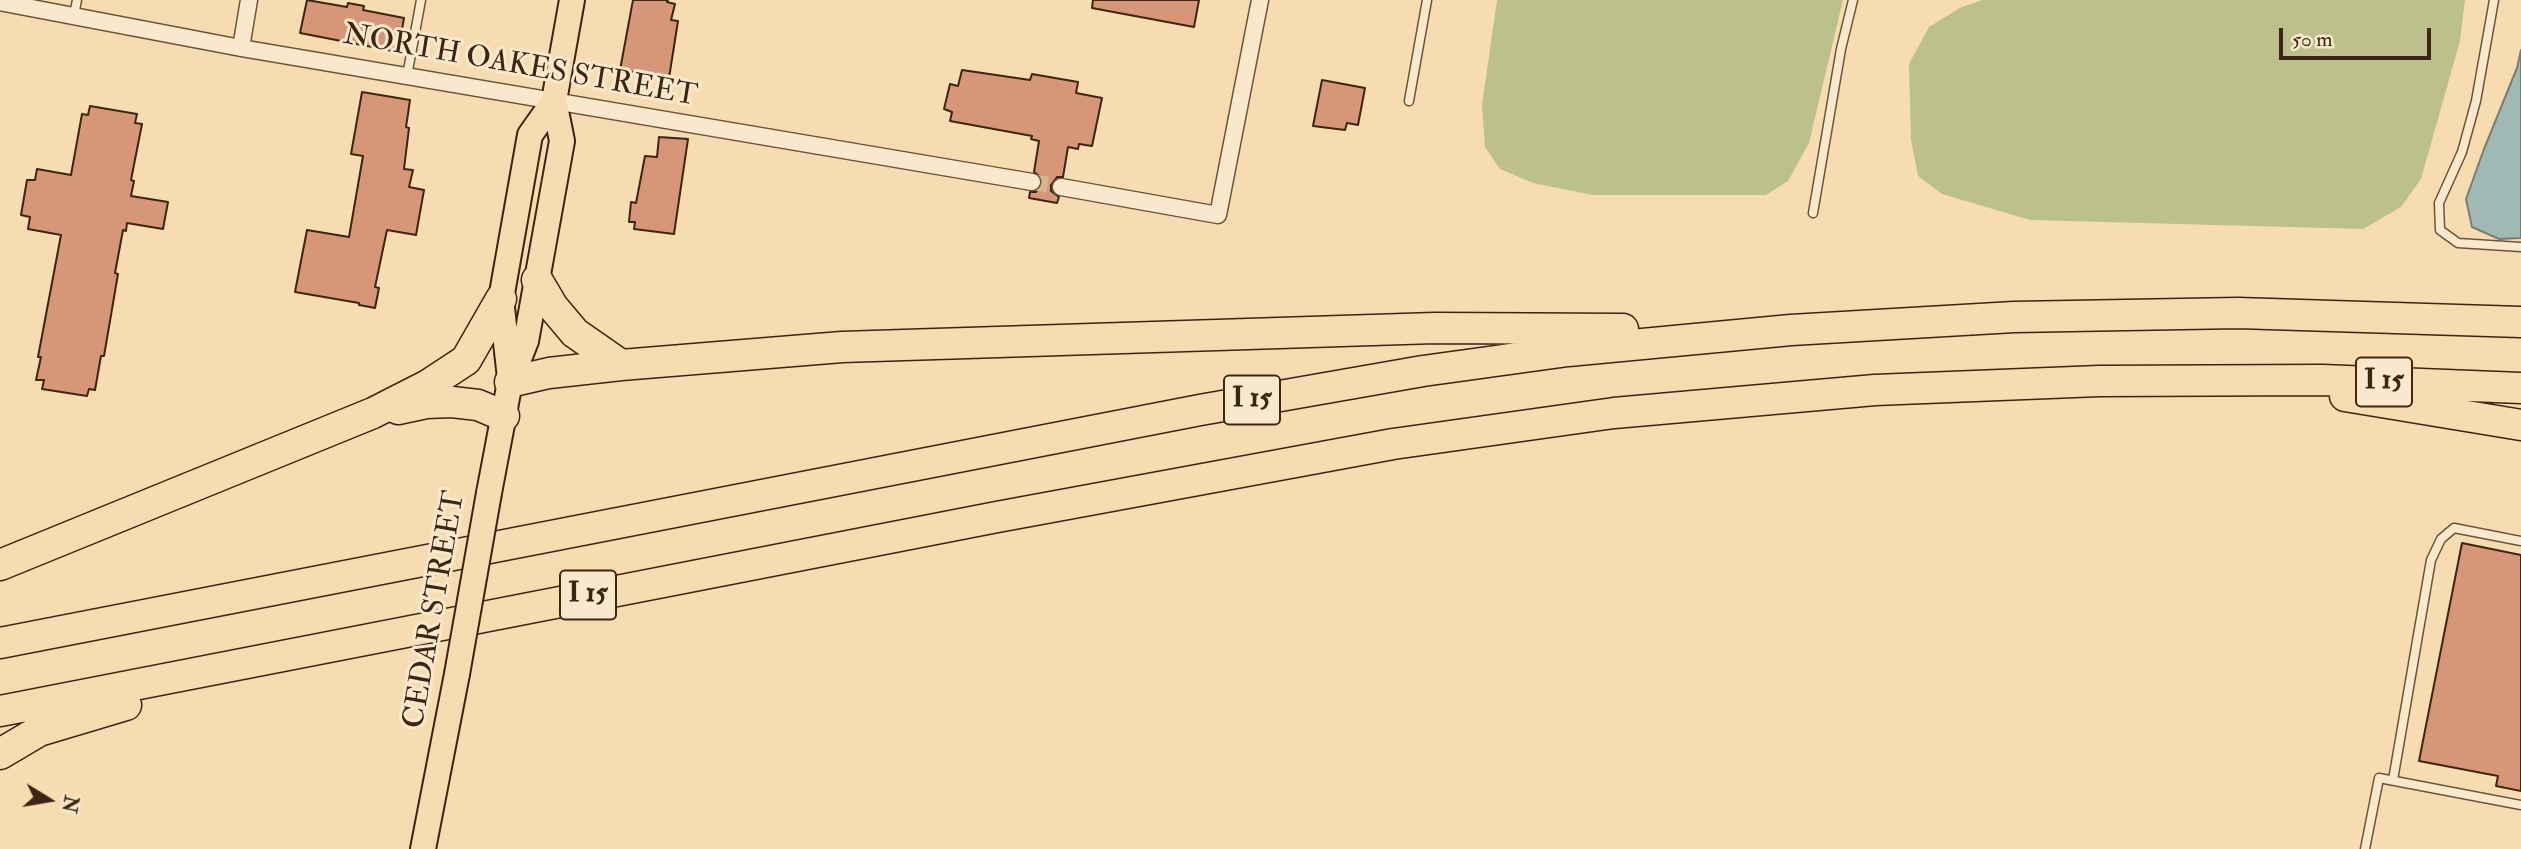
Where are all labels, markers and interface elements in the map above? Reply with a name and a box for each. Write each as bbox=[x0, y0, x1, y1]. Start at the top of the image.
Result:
scale bar bbox=[2283, 14, 2435, 58]
street label: NORTH OAKES STREET bbox=[340, 18, 700, 116]
text: 50 m bbox=[2292, 26, 2333, 53]
road number: I 15 bbox=[2356, 358, 2412, 406]
road number: I 15 bbox=[1224, 376, 1280, 424]
street label: CEDAR STREET bbox=[397, 489, 475, 731]
road number: I 15 bbox=[560, 570, 616, 620]
north arrow bbox=[14, 765, 84, 835]
text: N bbox=[56, 793, 83, 815]

